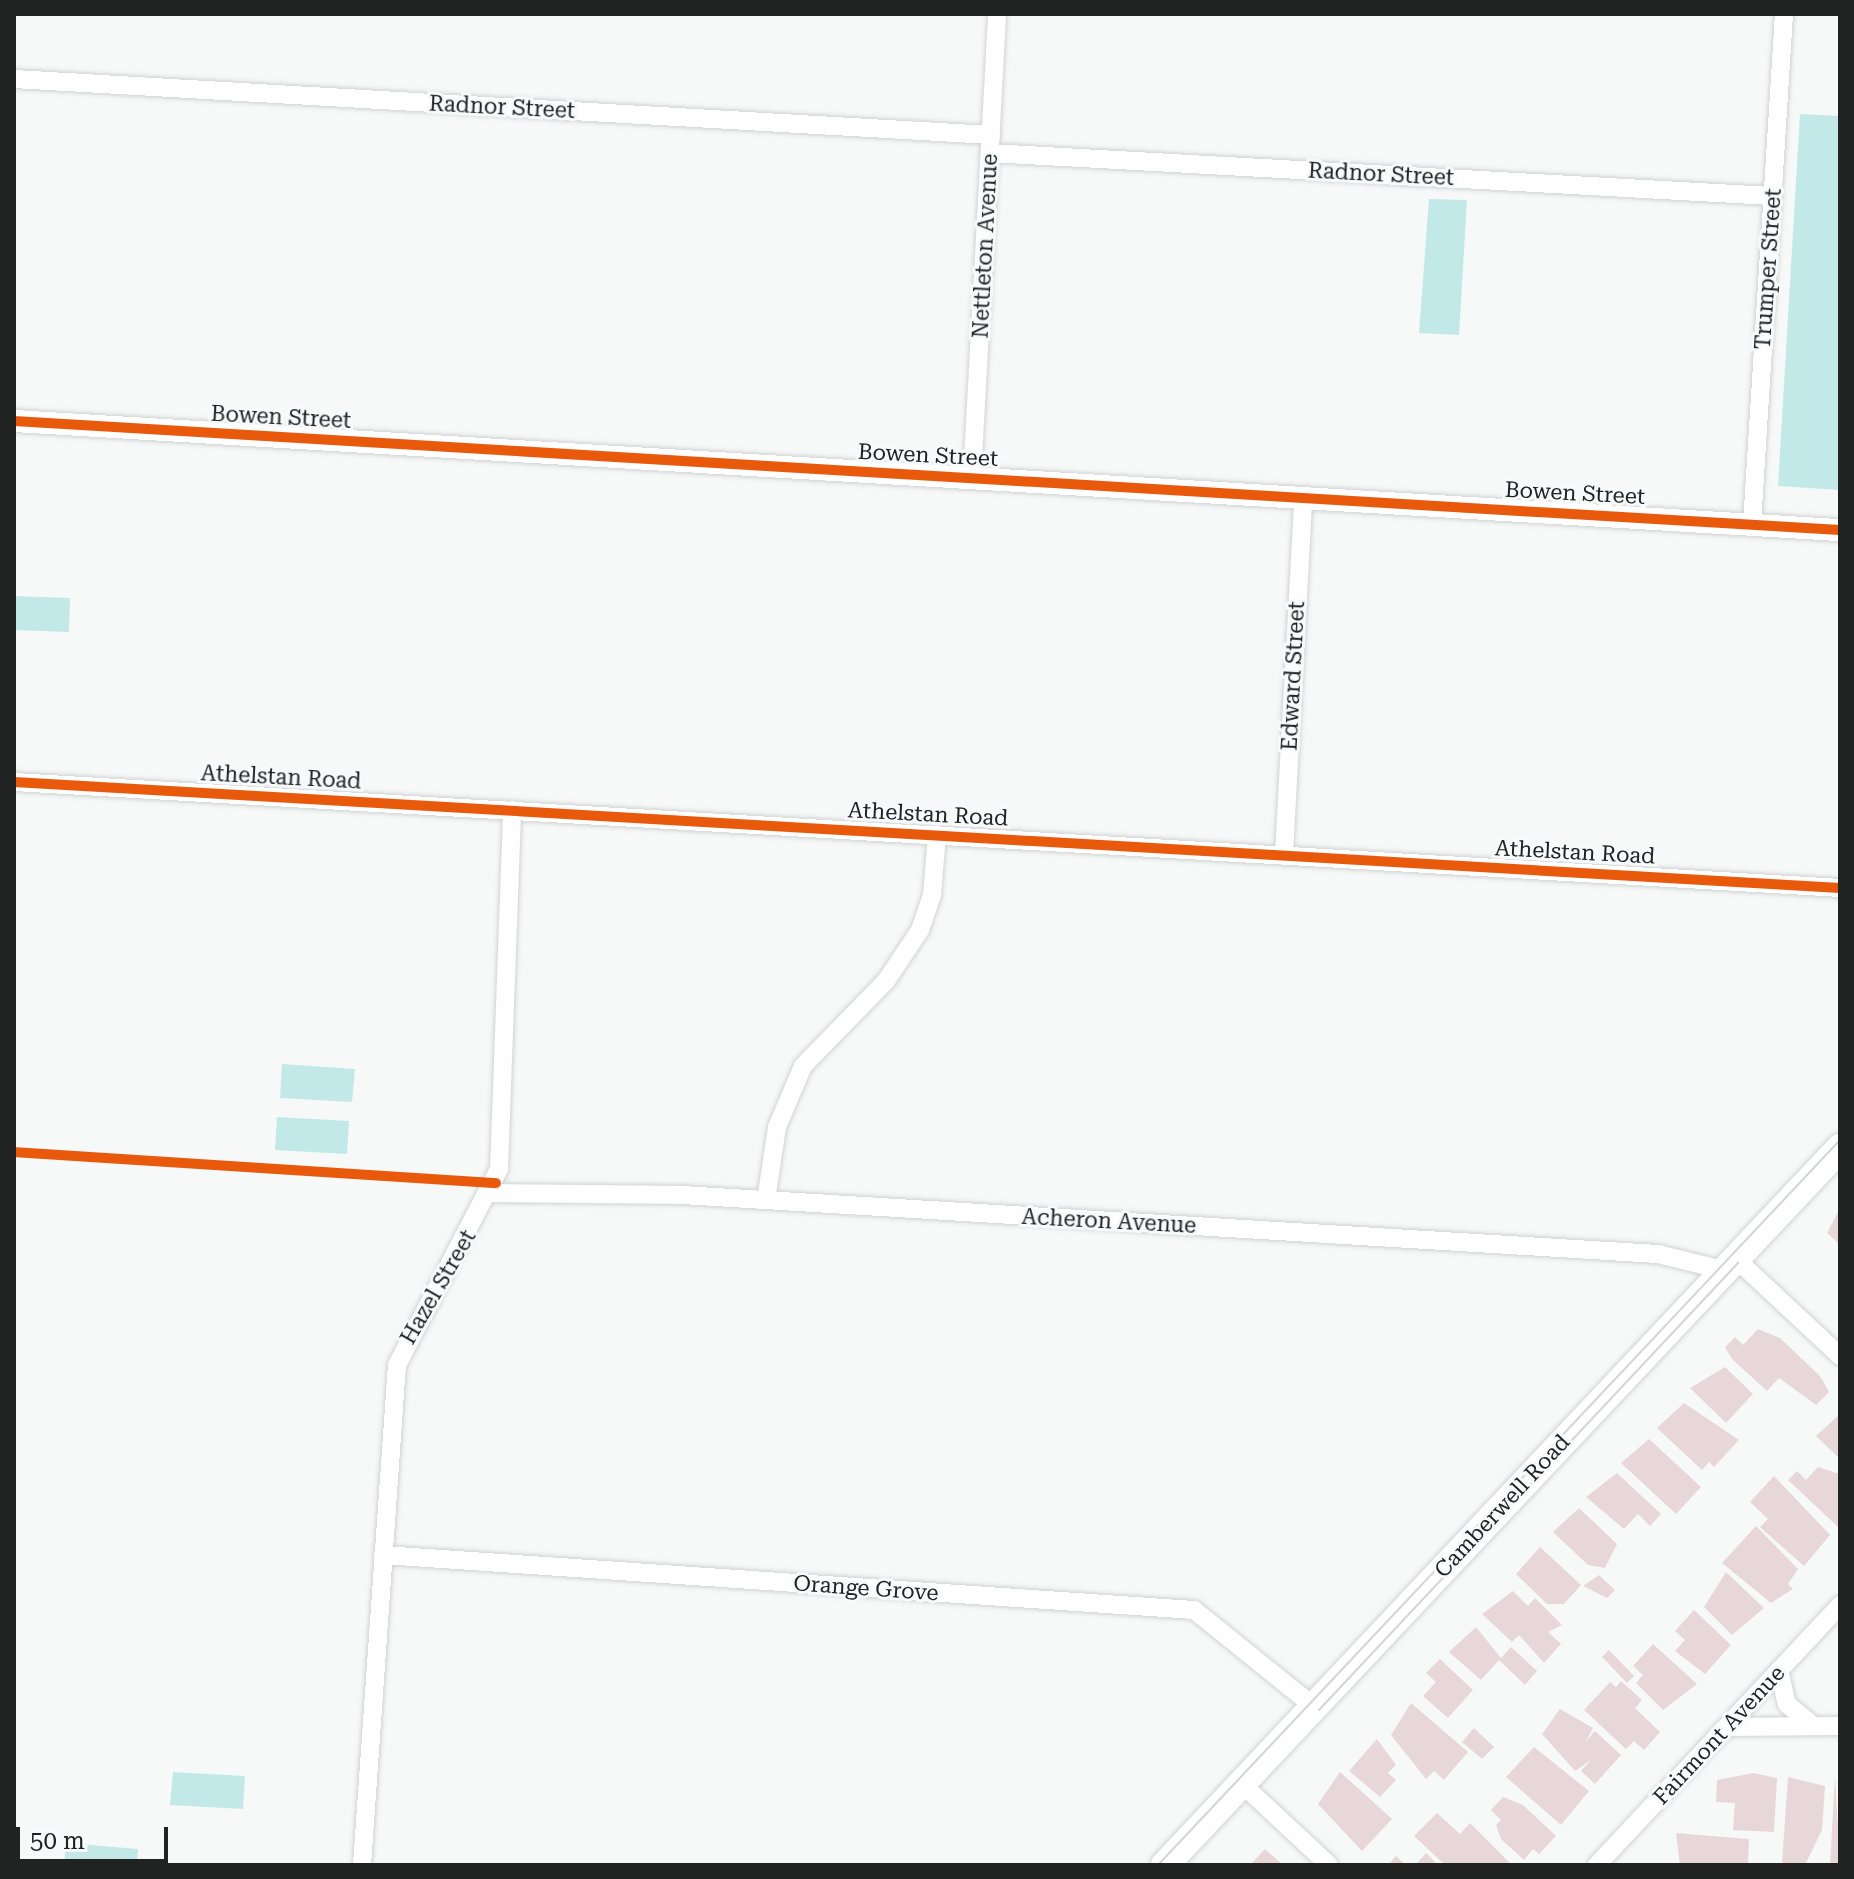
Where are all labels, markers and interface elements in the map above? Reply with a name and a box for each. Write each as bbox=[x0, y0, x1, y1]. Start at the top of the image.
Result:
street label: Radnor Street bbox=[428, 90, 576, 124]
street label: Nettleton Avenue bbox=[967, 153, 1003, 339]
street label: Radnor Street bbox=[1307, 157, 1455, 191]
street label: Trumper Street bbox=[1749, 188, 1787, 350]
street label: Bowen Street bbox=[210, 400, 352, 434]
street label: Bowen Street bbox=[857, 438, 999, 472]
street label: Bowen Street bbox=[1504, 476, 1646, 510]
street label: Edward Street bbox=[1276, 601, 1310, 751]
street label: Athelstan Road bbox=[200, 760, 362, 794]
street label: Athelstan Road bbox=[847, 797, 1009, 831]
street label: Athelstan Road bbox=[1494, 835, 1656, 869]
street label: Acheron Avenue bbox=[1021, 1203, 1197, 1239]
street label: Hazel Street bbox=[395, 1225, 481, 1349]
street label: Camberwell Road bbox=[1429, 1429, 1575, 1583]
street label: Orange Grove bbox=[793, 1570, 939, 1606]
street label: Fairmont Avenue bbox=[1648, 1660, 1790, 1810]
scale bar bbox=[20, 1811, 172, 1861]
text: 50 m bbox=[30, 1827, 85, 1855]

